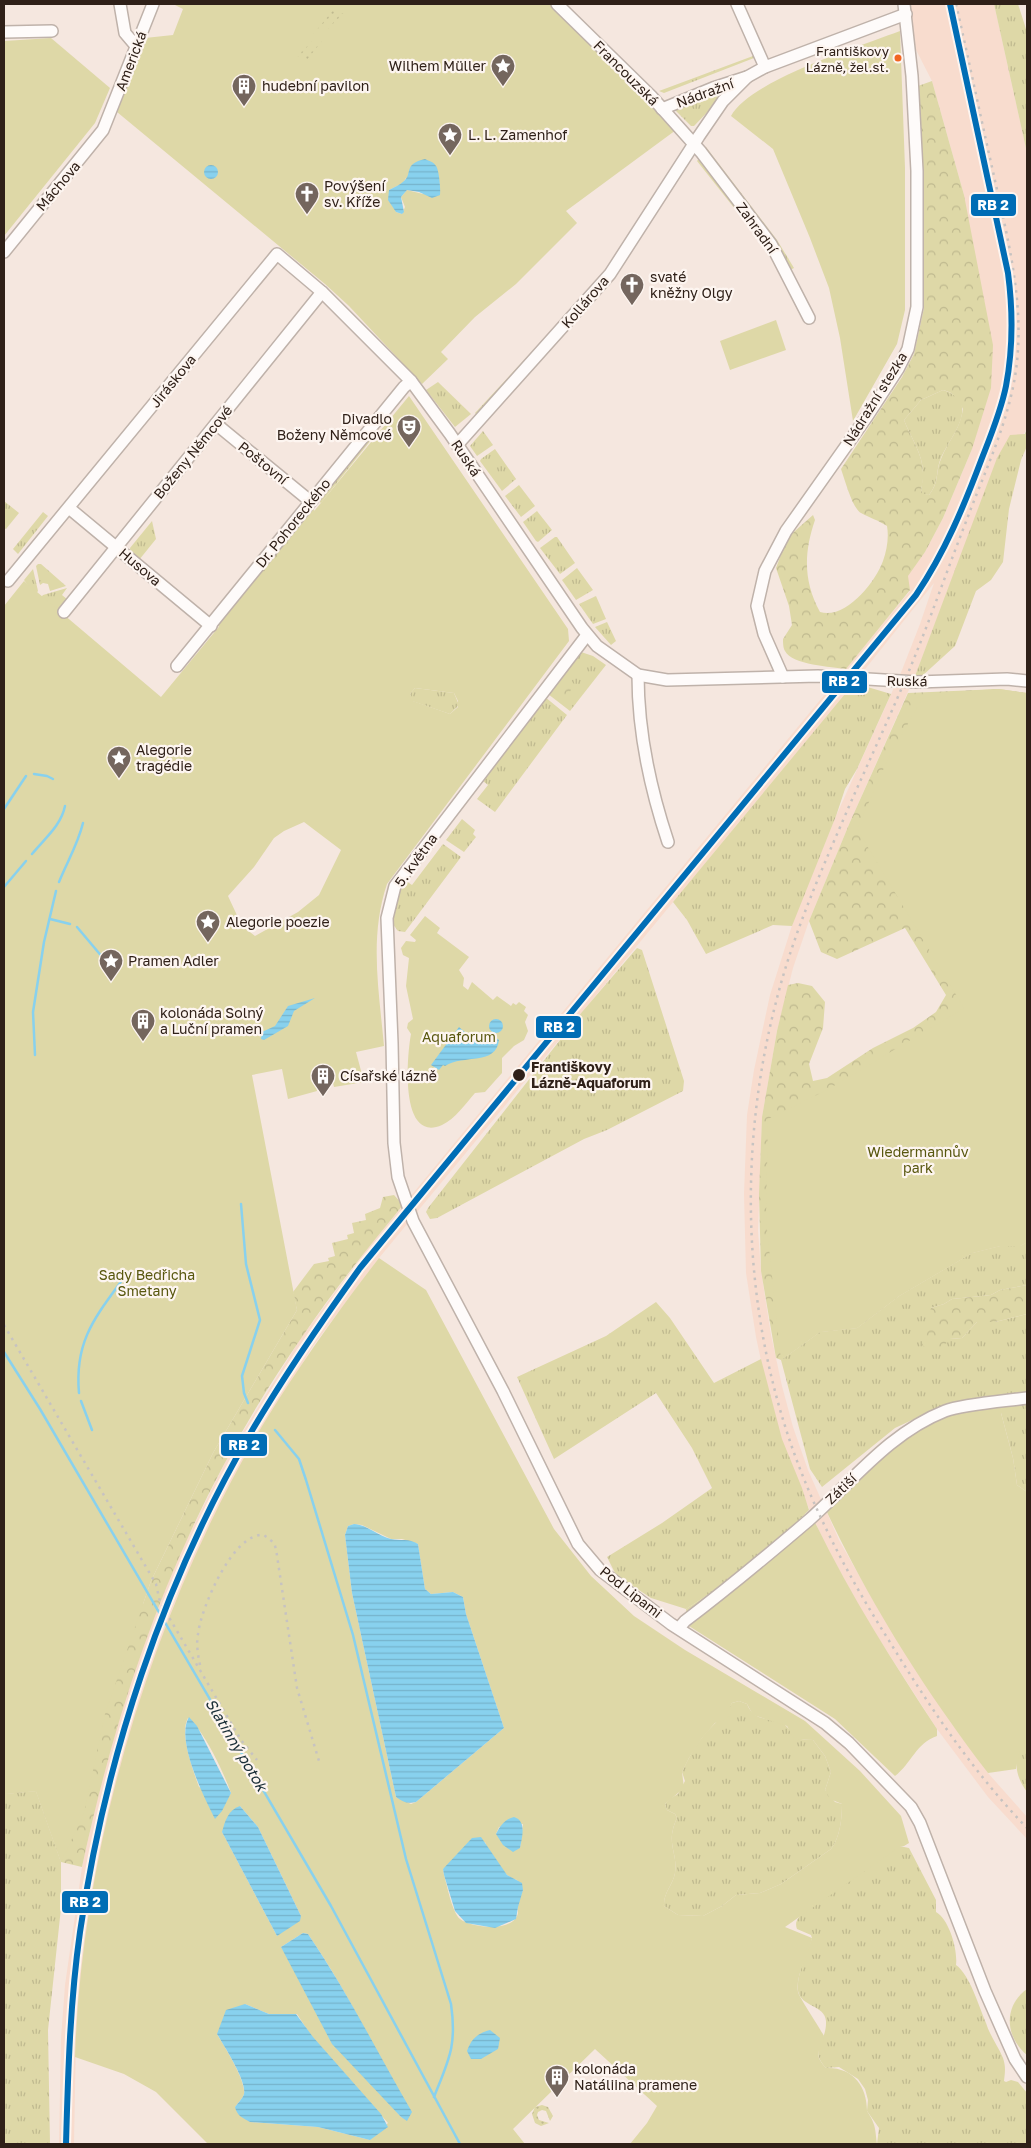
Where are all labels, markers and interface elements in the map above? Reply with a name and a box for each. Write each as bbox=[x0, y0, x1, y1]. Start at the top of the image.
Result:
street label: Americká bbox=[111, 29, 150, 93]
street label: Francouzská bbox=[590, 37, 662, 109]
place label: Františkovy Lázně, žel.st. bbox=[806, 43, 890, 75]
place icon: Wilhem Müller bbox=[490, 53, 516, 87]
marker: Františkovy Lázně, žel.st. bbox=[893, 53, 903, 63]
place label: Wilhem Müller bbox=[389, 57, 487, 74]
building icon: hudební pavilon bbox=[231, 73, 257, 107]
street label: Nádražní bbox=[674, 74, 737, 111]
place label: hudební pavilon bbox=[262, 77, 369, 94]
place icon: L. L. Zamenhof bbox=[437, 122, 463, 156]
place label: L. L. Zamenhof bbox=[468, 126, 567, 143]
street label: Máchova bbox=[32, 157, 83, 214]
place label: Povýšení sv. Kříže bbox=[324, 177, 386, 210]
church icon: Povýšení sv. Kříže bbox=[294, 181, 320, 215]
line badge: RB 2 bbox=[970, 193, 1017, 217]
text: RB 2 bbox=[977, 196, 1009, 213]
street label: Zahradní bbox=[733, 199, 782, 258]
place label: svaté kněžny Olgy bbox=[650, 268, 733, 301]
street label: Kollárova bbox=[557, 272, 612, 331]
church icon: svaté kněžny Olgy bbox=[619, 272, 645, 306]
street label: Nádražní stezka bbox=[839, 349, 910, 449]
street label: Jiráskova bbox=[146, 351, 199, 411]
street label: Boženy Němcové bbox=[150, 402, 235, 502]
place label: Divadlo Boženy Němcové bbox=[277, 410, 392, 443]
theatre icon: Divadlo Boženy Němcové bbox=[396, 414, 422, 448]
street label: Ruská bbox=[448, 436, 485, 479]
street label: Poštovní bbox=[235, 438, 292, 488]
street label: Dr. Pohoreckého bbox=[252, 475, 334, 571]
street label: Husova bbox=[116, 544, 165, 589]
line badge: RB 2 bbox=[821, 670, 868, 694]
text: RB 2 bbox=[828, 672, 860, 689]
street label: Ruská bbox=[886, 672, 928, 689]
place label: Alegorie tragédie bbox=[136, 741, 192, 774]
place icon: Alegorie tragédie bbox=[106, 745, 132, 779]
street label: 5. května bbox=[391, 830, 441, 890]
place icon: Alegorie poezie bbox=[195, 909, 221, 943]
place label: Alegorie poezie bbox=[226, 913, 330, 930]
place icon: Pramen Adler bbox=[98, 948, 124, 982]
place label: Pramen Adler bbox=[128, 952, 219, 969]
place label: kolonáda Solný a Luční pramen bbox=[160, 1004, 263, 1037]
building icon: kolonáda Solný a Luční pramen bbox=[130, 1008, 156, 1042]
line badge: RB 2 bbox=[535, 1015, 582, 1039]
text: RB 2 bbox=[543, 1018, 575, 1035]
park label: Aquaforum bbox=[422, 1028, 496, 1045]
place label: Františkovy Lázně-Aquaforum bbox=[531, 1058, 651, 1091]
building icon: Císařské lázně bbox=[310, 1063, 336, 1097]
place label: Císařské lázně bbox=[340, 1067, 437, 1084]
marker: Františkovy Lázně-Aquaforum bbox=[511, 1067, 527, 1083]
park label: Wiedermannův park bbox=[867, 1143, 969, 1176]
park label: Sady Bedřicha Smetany bbox=[99, 1266, 195, 1299]
line badge: RB 2 bbox=[220, 1433, 268, 1457]
text: RB 2 bbox=[228, 1436, 260, 1453]
street label: Zátiší bbox=[822, 1469, 861, 1508]
street label: Pod Lipami bbox=[597, 1562, 666, 1621]
water label: Slatinný potok bbox=[201, 1695, 272, 1796]
line badge: RB 2 bbox=[61, 1890, 109, 1914]
text: RB 2 bbox=[69, 1893, 101, 1910]
place label: kolonáda Natáliina pramene bbox=[574, 2060, 697, 2093]
building icon: kolonáda Natáliina pramene bbox=[544, 2064, 570, 2098]

